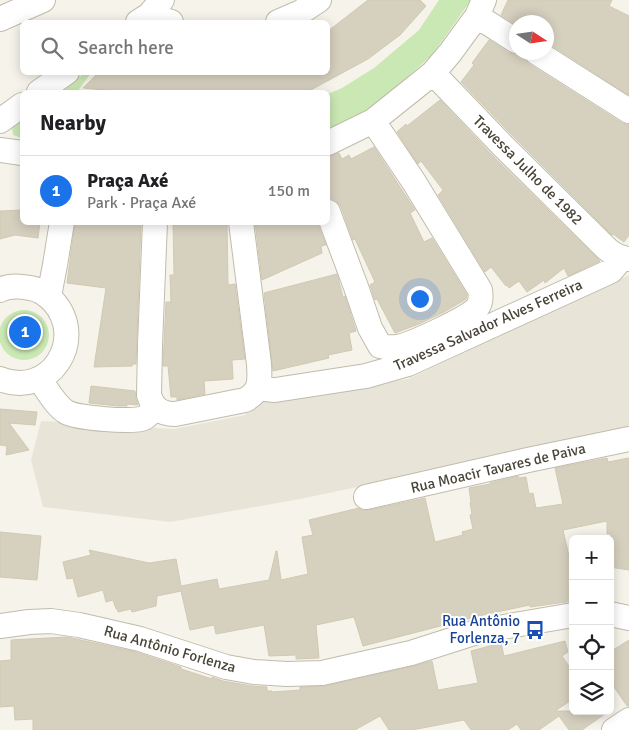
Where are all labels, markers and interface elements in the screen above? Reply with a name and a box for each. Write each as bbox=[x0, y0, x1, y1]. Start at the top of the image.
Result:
north arrow bbox=[509, 15, 554, 60]
search box bbox=[20, 20, 330, 75]
icon: search bbox=[38, 34, 66, 62]
text: Search here bbox=[78, 36, 174, 60]
text: Nearby bbox=[40, 110, 106, 136]
street label: Travessa Julho de 1982 bbox=[470, 112, 586, 228]
text: Praça Axé bbox=[87, 169, 168, 193]
text: 1 bbox=[52, 181, 60, 201]
text: 150 m bbox=[268, 181, 310, 201]
text: Park · Praça Axé bbox=[87, 193, 196, 213]
street label: Travessa Salvador Alves Ferreira bbox=[391, 275, 585, 375]
your location bbox=[407, 286, 433, 312]
pin: 1 bbox=[9, 313, 41, 351]
street label: Rua Moacir Tavares de Paiva bbox=[409, 439, 587, 497]
map controls bbox=[569, 535, 614, 715]
button: + bbox=[569, 535, 614, 580]
button: − bbox=[569, 580, 614, 625]
place label: Rua Antônio Forlenza, 7 bbox=[442, 612, 520, 647]
bus stop icon: Rua Antônio Forlenza, 7 bbox=[524, 619, 546, 641]
street label: Rua Antônio Forlenza bbox=[102, 622, 238, 676]
button: locate bbox=[569, 625, 614, 670]
button: layers bbox=[569, 670, 614, 715]

